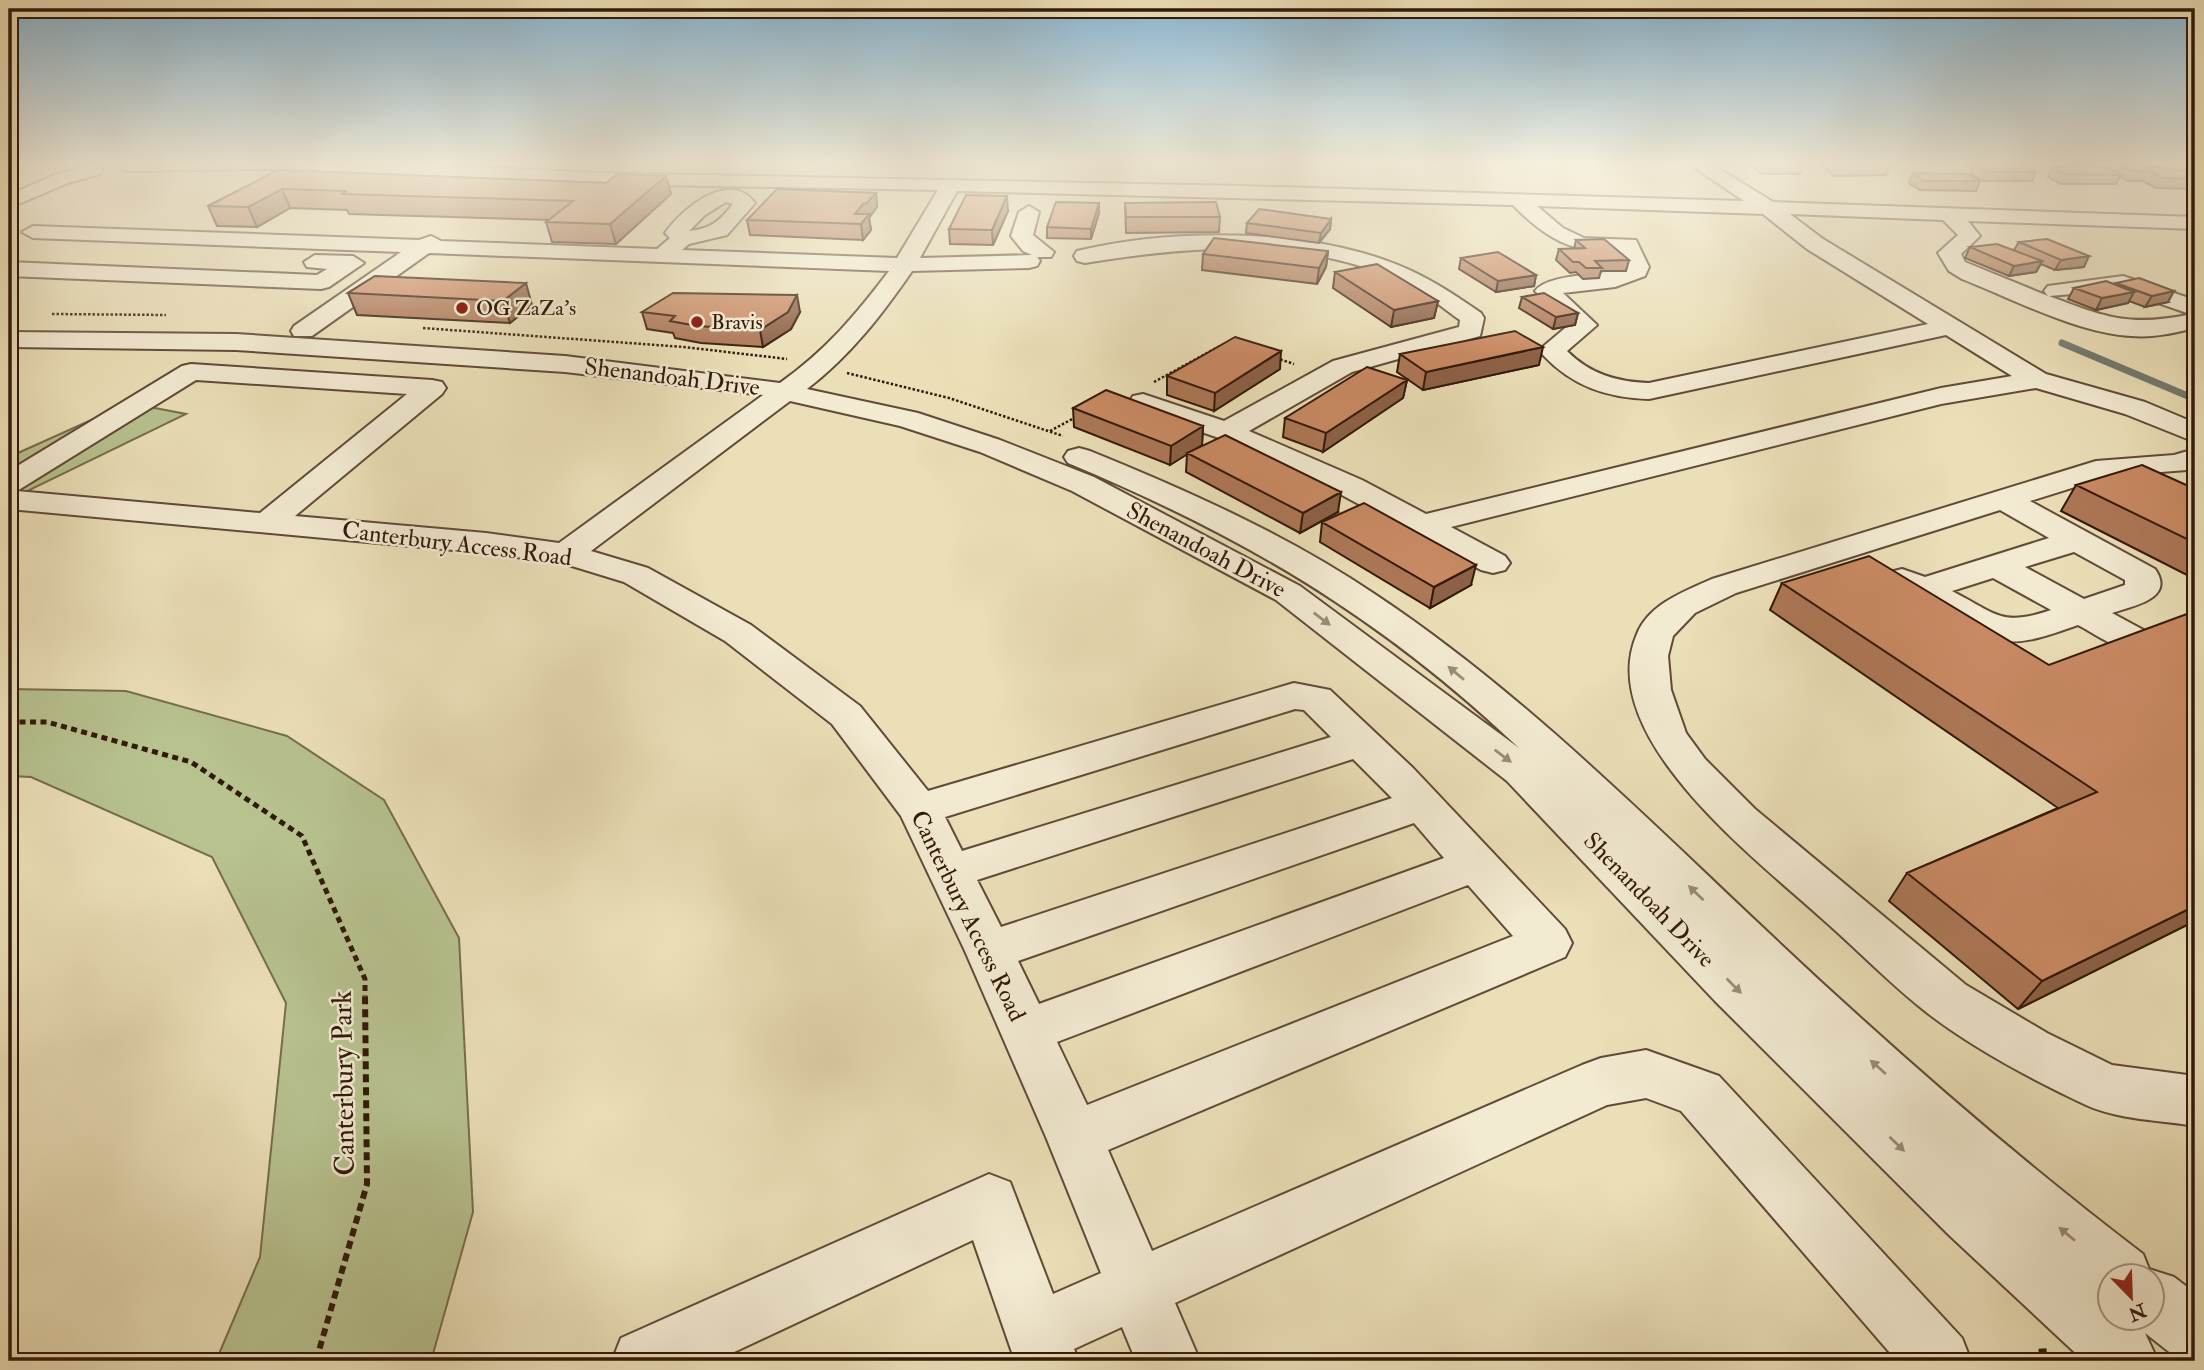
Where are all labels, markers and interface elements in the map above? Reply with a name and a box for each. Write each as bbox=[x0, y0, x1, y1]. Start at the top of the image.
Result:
place label: OG ZaZa's bbox=[476, 295, 576, 322]
marker: OG ZaZa's bbox=[454, 300, 470, 316]
place label: Bravis bbox=[711, 309, 763, 336]
marker: Bravis bbox=[689, 314, 705, 330]
street label: Shenandoah Drive bbox=[583, 351, 761, 403]
street label: Shenandoah Drive bbox=[1121, 495, 1291, 605]
street label: Canterbury Access Road bbox=[340, 515, 574, 573]
one-way arrow bbox=[1313, 612, 1331, 626]
one-way arrow bbox=[1448, 666, 1466, 681]
one-way arrow bbox=[1494, 749, 1512, 764]
street label: Canterbury Access Road bbox=[903, 805, 1033, 1027]
street label: Shenandoah Drive bbox=[1577, 826, 1721, 974]
one-way arrow bbox=[1687, 885, 1704, 902]
one-way arrow bbox=[1725, 978, 1742, 995]
street label: Canterbury Park bbox=[325, 990, 363, 1176]
one-way arrow bbox=[1869, 1059, 1887, 1075]
one-way arrow bbox=[1888, 1136, 1905, 1152]
one-way arrow bbox=[2059, 1227, 2076, 1242]
north arrow bbox=[2096, 1262, 2166, 1332]
text: N bbox=[2124, 1297, 2151, 1326]

